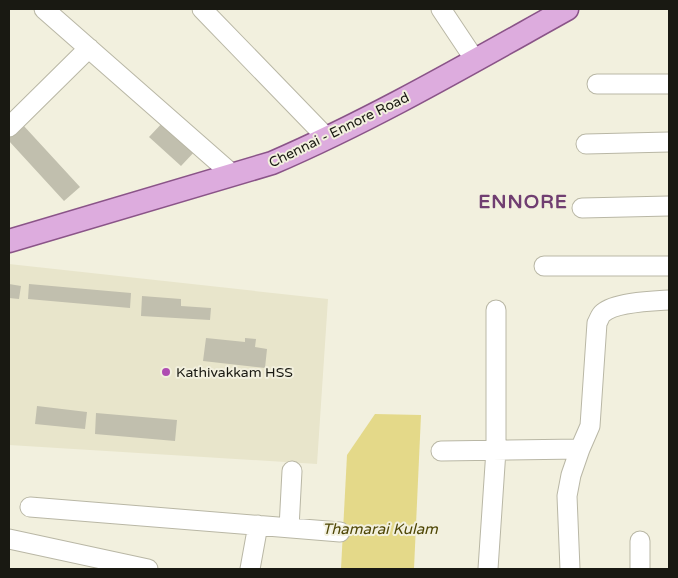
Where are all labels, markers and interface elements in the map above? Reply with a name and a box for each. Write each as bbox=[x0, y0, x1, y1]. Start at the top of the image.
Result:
street label: Chennai - Ennore Road bbox=[266, 89, 412, 171]
district label: ENNORE bbox=[478, 191, 568, 213]
place label: Kathivakkam HSS bbox=[176, 364, 293, 381]
marker: Kathivakkam HSS bbox=[160, 366, 172, 378]
water label: Thamarai Kulam bbox=[322, 520, 439, 538]

